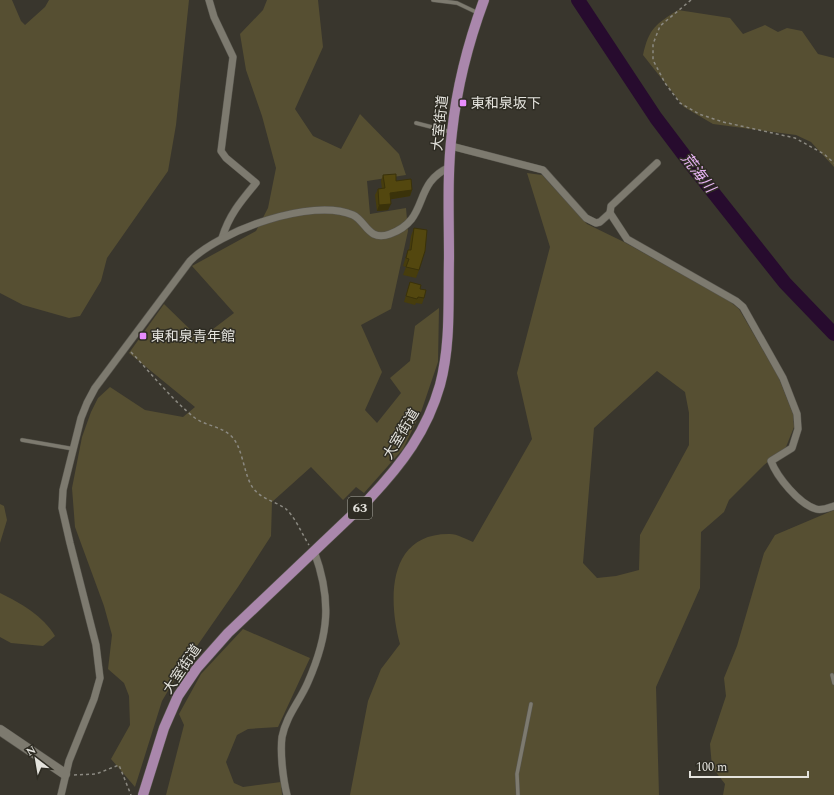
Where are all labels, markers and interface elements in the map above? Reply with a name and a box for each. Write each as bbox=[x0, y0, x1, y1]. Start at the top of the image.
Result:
place label: 東和泉坂下 bbox=[471, 93, 541, 114]
street label: 大室街道 bbox=[427, 94, 453, 152]
marker: 東和泉坂下 bbox=[458, 98, 468, 108]
water label: 荒海川 bbox=[675, 148, 722, 199]
place label: 東和泉青年館 bbox=[151, 326, 235, 347]
marker: 東和泉青年館 bbox=[138, 331, 148, 341]
street label: 大室街道 bbox=[378, 405, 424, 463]
road number: 63 bbox=[348, 497, 372, 519]
street label: 大室街道 bbox=[158, 640, 206, 698]
north arrow bbox=[16, 739, 56, 779]
text: N bbox=[23, 741, 39, 760]
scale bar bbox=[690, 753, 808, 779]
text: 100 m bbox=[696, 758, 727, 777]

